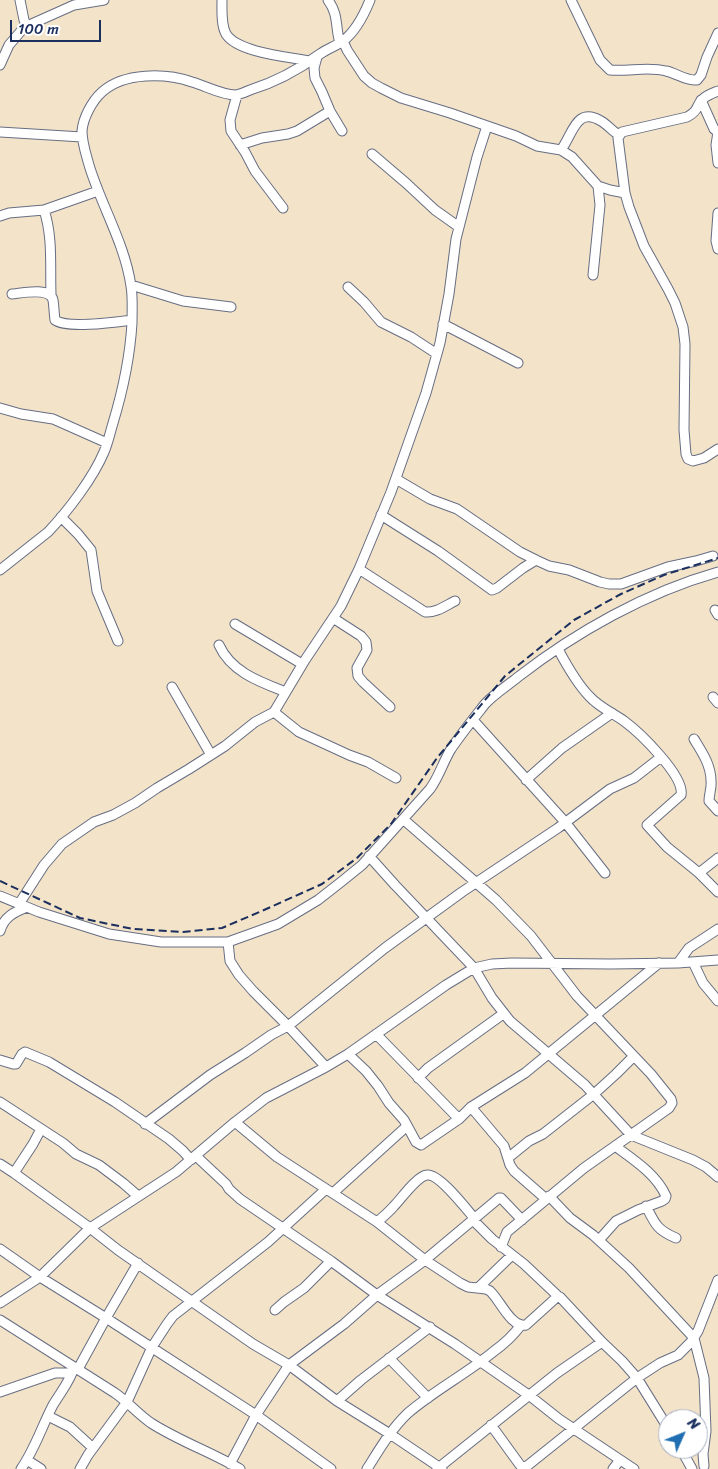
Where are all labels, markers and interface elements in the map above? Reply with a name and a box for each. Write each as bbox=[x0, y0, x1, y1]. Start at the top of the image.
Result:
scale bar bbox=[12, 10, 104, 42]
text: 100 m bbox=[18, 16, 59, 42]
north arrow bbox=[658, 1409, 708, 1459]
text: N bbox=[681, 1412, 706, 1436]

